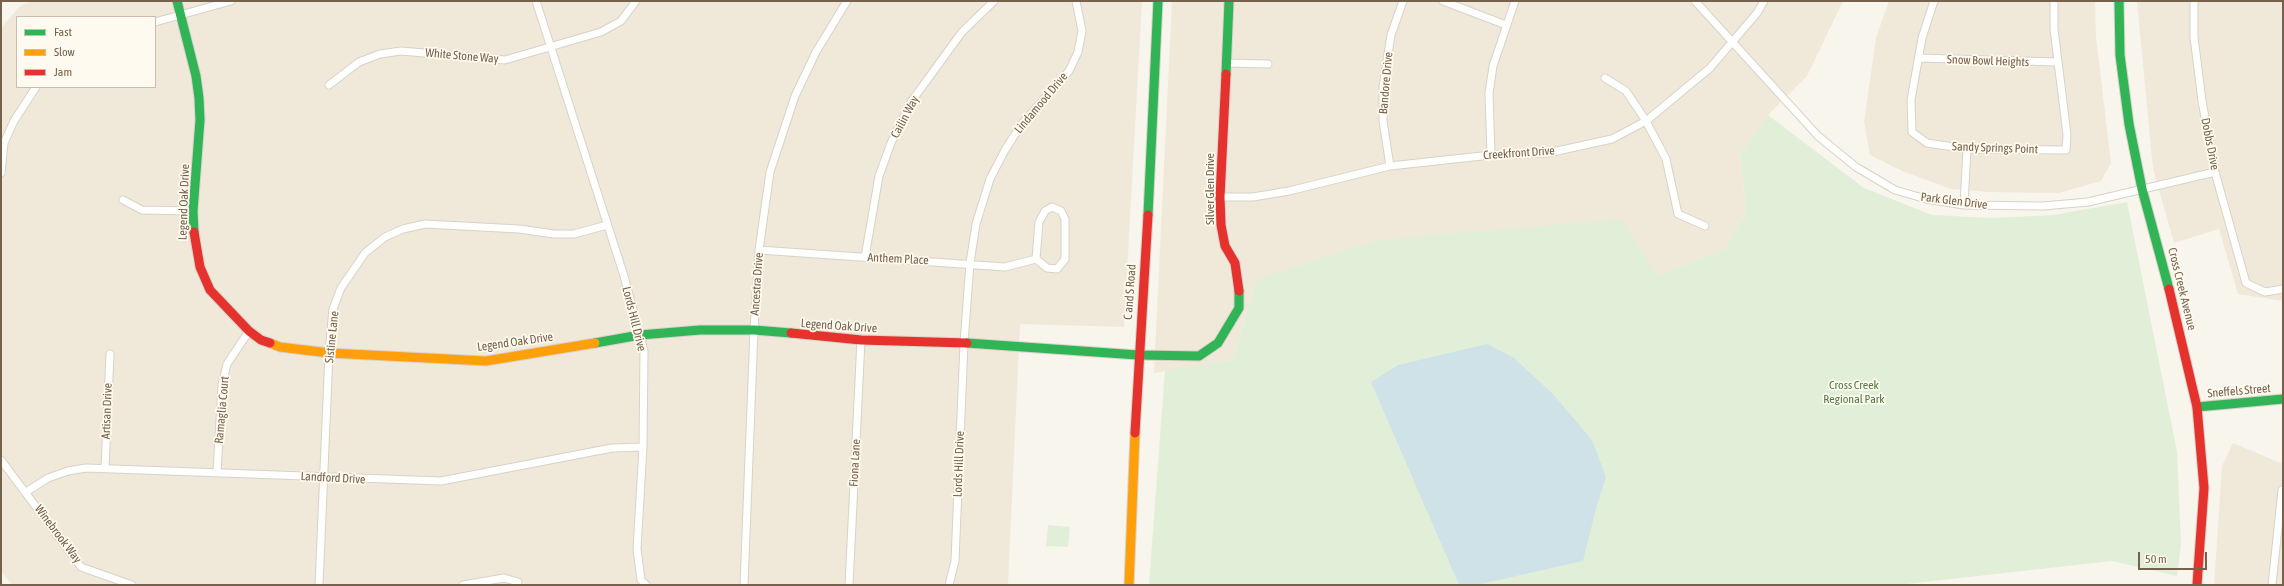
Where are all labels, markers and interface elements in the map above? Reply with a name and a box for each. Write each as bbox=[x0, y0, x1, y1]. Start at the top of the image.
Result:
legend bbox=[16, 16, 156, 88]
text: Fast bbox=[54, 25, 72, 39]
text: Slow bbox=[54, 45, 75, 59]
street label: White Stone Way bbox=[425, 46, 499, 66]
street label: Bandore Drive bbox=[1376, 51, 1396, 115]
street label: Snow Bowl Heights bbox=[1947, 52, 2029, 70]
text: Jam bbox=[54, 65, 72, 79]
street label: Lindamood Drive bbox=[1011, 70, 1071, 136]
street label: Cailin Way bbox=[888, 93, 922, 141]
street label: Dobbs Drive bbox=[2198, 117, 2222, 171]
street label: Sandy Springs Point bbox=[1952, 139, 2038, 157]
street label: Creekfront Drive bbox=[1483, 143, 1555, 163]
street label: Silver Glen Drive bbox=[1203, 153, 1217, 225]
street label: Legend Oak Drive bbox=[175, 164, 193, 240]
street label: Park Glen Drive bbox=[1920, 190, 1988, 212]
street label: Cross Creek Avenue bbox=[2165, 246, 2199, 332]
street label: Anthem Place bbox=[867, 250, 929, 268]
street label: Ancestra Drive bbox=[748, 252, 766, 316]
street label: C and S Road bbox=[1121, 264, 1139, 320]
street label: Lords Hill Drive bbox=[619, 285, 649, 353]
street label: Sistine Lane bbox=[322, 310, 342, 364]
street label: Legend Oak Drive bbox=[800, 316, 878, 336]
street label: Legend Oak Drive bbox=[476, 330, 554, 354]
street label: Ramaglia Court bbox=[212, 376, 232, 444]
park label: Cross Creek Regional Park bbox=[1823, 378, 1885, 406]
street label: Sneffels Street bbox=[2207, 381, 2271, 401]
street label: Artisan Drive bbox=[99, 383, 115, 439]
street label: Lords Hill Drive bbox=[951, 431, 967, 497]
street label: Fiona Lane bbox=[847, 439, 863, 487]
street label: Landford Drive bbox=[300, 469, 366, 487]
street label: Winebrook Way bbox=[31, 502, 85, 566]
scale bar bbox=[2140, 544, 2209, 570]
text: 50 m bbox=[2145, 552, 2167, 566]

